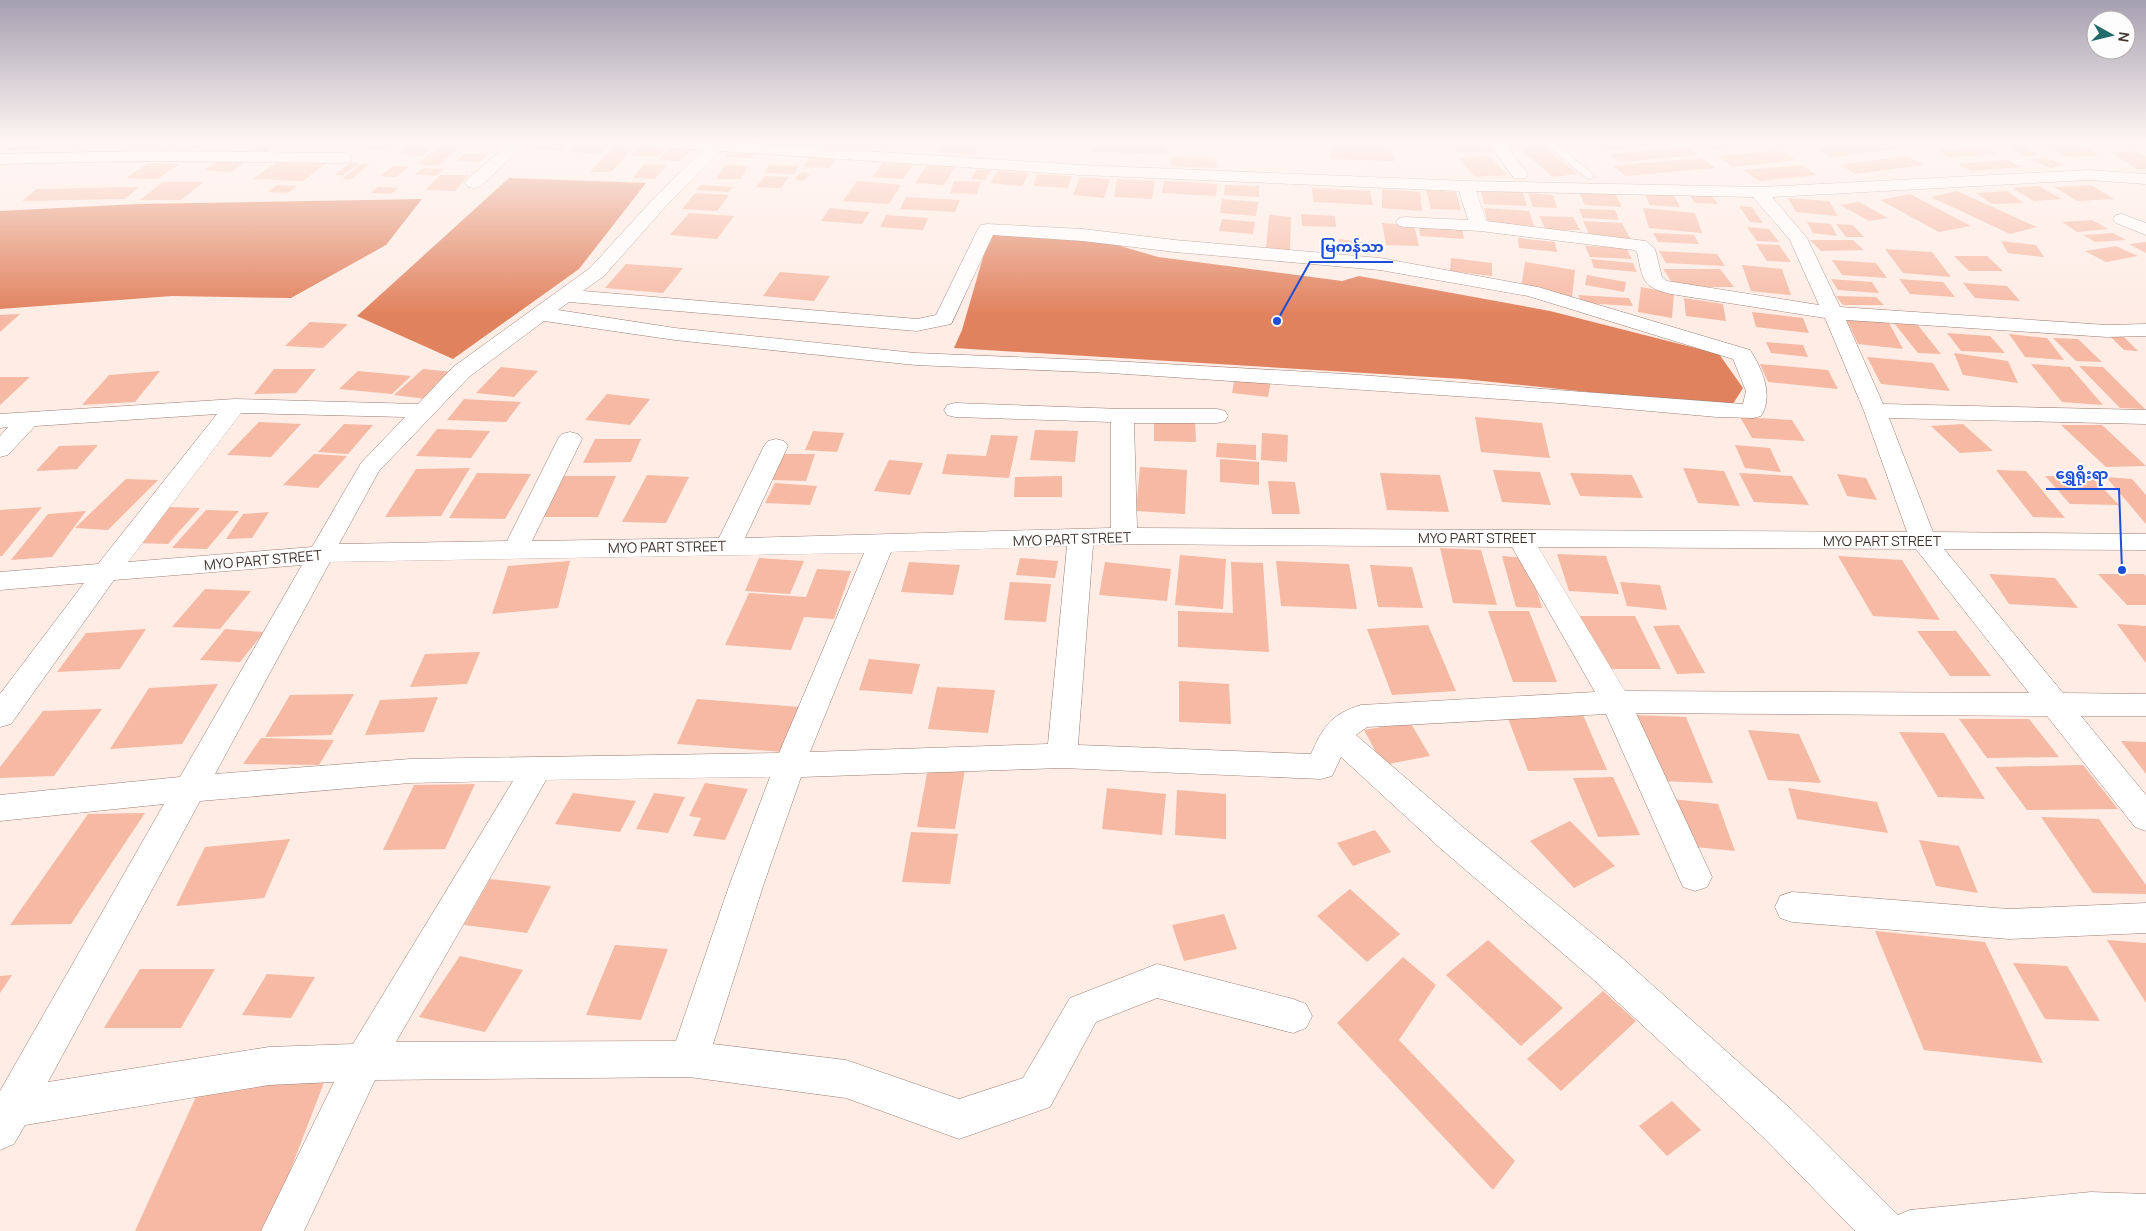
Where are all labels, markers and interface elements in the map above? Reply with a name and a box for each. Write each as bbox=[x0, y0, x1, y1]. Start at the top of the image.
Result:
north arrow bbox=[2086, 10, 2136, 60]
text: N bbox=[2114, 31, 2134, 43]
callout: မြကန်သာ bbox=[1310, 232, 1393, 262]
text: မြကန်သာ bbox=[1320, 236, 1384, 259]
callout: ရွှေရိုးရာ bbox=[2046, 459, 2119, 489]
text: ရွှေရိုးရာ bbox=[2056, 463, 2108, 486]
street label: MYO PART STREET bbox=[1013, 527, 1132, 550]
street label: MYO PART STREET bbox=[1418, 528, 1537, 547]
street label: MYO PART STREET bbox=[1823, 531, 1942, 550]
street label: MYO PART STREET bbox=[608, 536, 727, 557]
street label: MYO PART STREET bbox=[203, 545, 323, 574]

